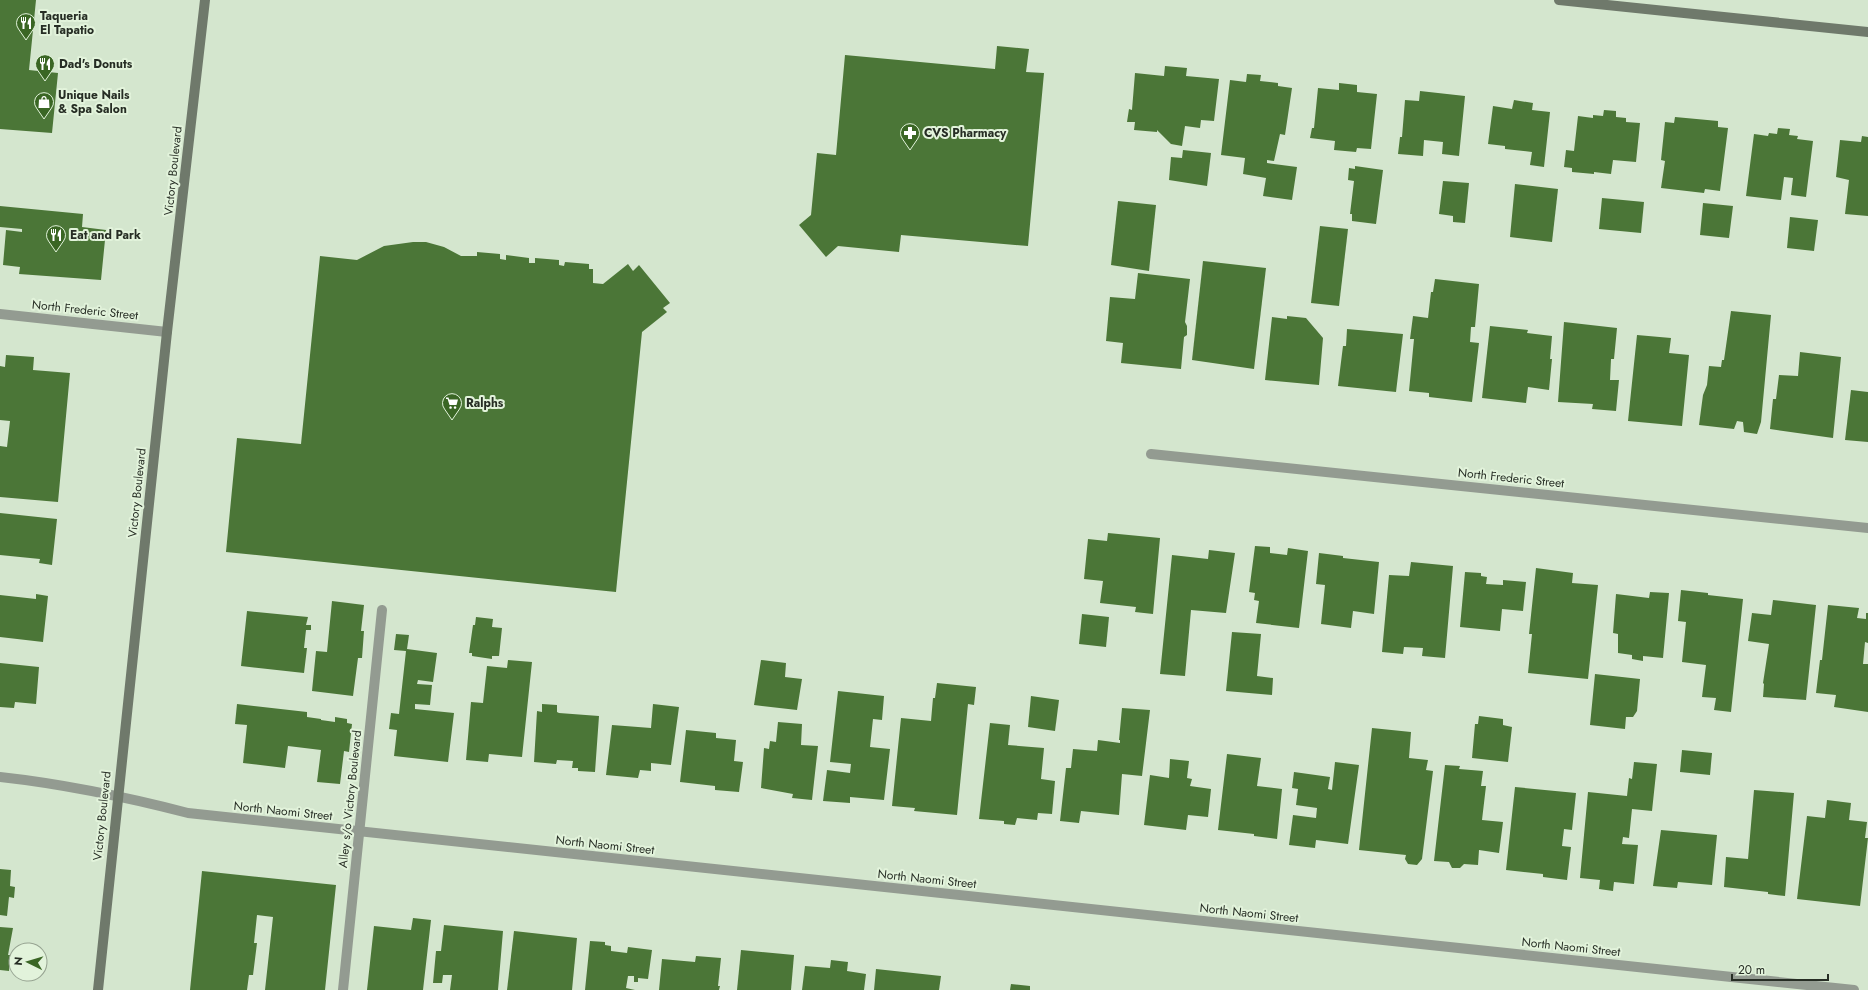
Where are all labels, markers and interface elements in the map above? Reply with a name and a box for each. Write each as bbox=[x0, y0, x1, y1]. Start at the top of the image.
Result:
place label: Taqueria El Tapatio bbox=[40, 7, 94, 39]
restaurant icon: Taqueria El Tapatio bbox=[15, 12, 37, 40]
restaurant icon: Dad's Donuts bbox=[34, 53, 56, 81]
place label: Dad's Donuts bbox=[59, 55, 133, 73]
place label: Unique Nails & Spa Salon bbox=[58, 86, 130, 118]
shop icon: Unique Nails & Spa Salon bbox=[33, 91, 55, 119]
pharmacy icon: CVS Pharmacy bbox=[899, 122, 921, 150]
place label: CVS Pharmacy bbox=[924, 124, 1007, 142]
street label: Victory Boulevard bbox=[159, 125, 187, 217]
restaurant icon: Eat and Park bbox=[45, 224, 67, 252]
place label: Eat and Park bbox=[70, 226, 141, 244]
street label: North Frederic Street bbox=[31, 295, 139, 325]
supermarket icon: Ralphs bbox=[441, 392, 463, 420]
place label: Ralphs bbox=[466, 394, 504, 412]
street label: Victory Boulevard bbox=[123, 447, 151, 539]
street label: North Frederic Street bbox=[1457, 463, 1565, 493]
street label: Alley s/o Victory Boulevard bbox=[334, 729, 366, 869]
street label: Victory Boulevard bbox=[88, 770, 116, 862]
street label: North Naomi Street bbox=[233, 797, 333, 825]
street label: North Naomi Street bbox=[555, 831, 655, 859]
street label: North Naomi Street bbox=[877, 865, 977, 893]
street label: North Naomi Street bbox=[1199, 899, 1299, 927]
street label: North Naomi Street bbox=[1521, 933, 1621, 961]
north arrow bbox=[8, 942, 48, 982]
text: N bbox=[10, 956, 26, 966]
scale bar bbox=[1732, 956, 1828, 982]
text: 20 m bbox=[1738, 961, 1765, 979]

